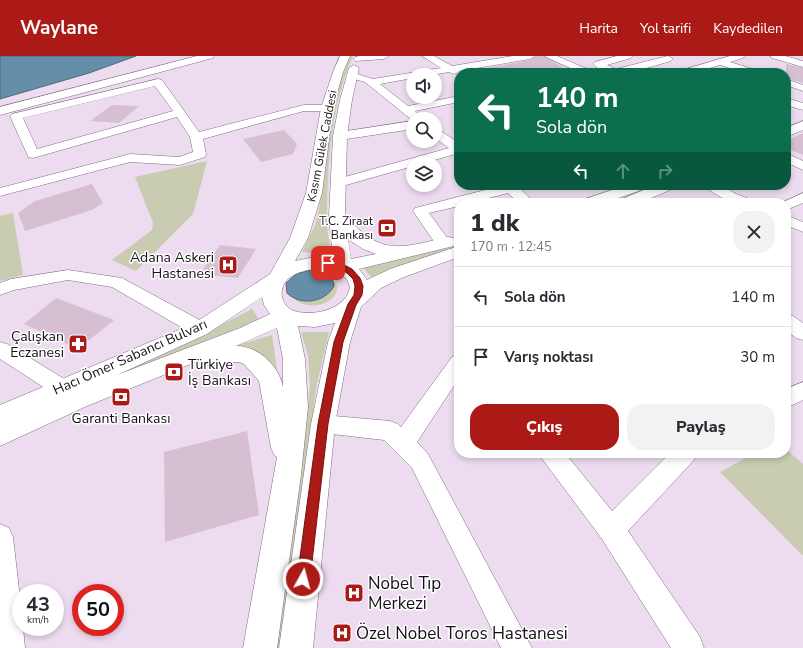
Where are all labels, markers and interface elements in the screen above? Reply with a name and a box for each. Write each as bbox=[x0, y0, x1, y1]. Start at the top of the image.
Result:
text: Waylane bbox=[20, 15, 98, 41]
text: Harita bbox=[579, 19, 618, 38]
text: Yol tarifi bbox=[640, 19, 691, 38]
text: Kaydedilen bbox=[713, 19, 783, 38]
map controls bbox=[406, 68, 442, 192]
button: sound bbox=[406, 68, 442, 104]
text: 140 m bbox=[536, 79, 619, 117]
icon: left bbox=[470, 84, 522, 136]
street label: Kasım Gülek Caddesi bbox=[303, 89, 341, 203]
button: search bbox=[406, 112, 442, 148]
text: Sola dön bbox=[536, 115, 607, 139]
button: layers bbox=[406, 156, 442, 192]
icon: left bbox=[570, 160, 592, 182]
icon: ahead bbox=[612, 160, 634, 182]
icon: right bbox=[654, 160, 676, 182]
text: 1 dk bbox=[470, 207, 519, 239]
button: close bbox=[733, 211, 775, 253]
place label: T.C. Ziraat Bankası bbox=[319, 213, 374, 243]
bank icon: T.C. Ziraat Bankası bbox=[376, 217, 398, 239]
text: 170 m · 12:45 bbox=[470, 238, 552, 256]
pin bbox=[311, 246, 345, 280]
place label: Adana Askeri Hastanesi bbox=[130, 248, 214, 283]
icon: arrive bbox=[317, 252, 339, 274]
hospital icon: Adana Askeri Hastanesi bbox=[217, 254, 239, 276]
icon: left bbox=[470, 286, 492, 308]
text: Sola dön bbox=[504, 287, 566, 307]
text: 140 m bbox=[731, 287, 775, 307]
street label: Hacı Ömer Sabancı Bulvarı bbox=[50, 314, 210, 400]
place label: Çalışkan Eczanesi bbox=[10, 327, 64, 362]
pharmacy icon: Çalışkan Eczanesi bbox=[67, 333, 89, 355]
icon: arrive bbox=[470, 346, 492, 368]
text: Varış noktası bbox=[504, 347, 593, 367]
text: 30 m bbox=[740, 347, 775, 367]
place label: Türkiye İş Bankası bbox=[188, 355, 251, 390]
bank icon: Türkiye İş Bankası bbox=[163, 361, 185, 383]
bank icon: Garanti Bankası bbox=[110, 386, 132, 408]
button: Çıkış bbox=[470, 404, 619, 450]
button: Paylaş bbox=[627, 404, 775, 450]
place label: Garanti Bankası bbox=[72, 409, 170, 428]
position arrow bbox=[282, 558, 324, 600]
place label: Nobel Tıp Merkezi bbox=[368, 572, 441, 615]
hospital icon: Nobel Tıp Merkezi bbox=[343, 582, 365, 604]
speed limit sign: 50 bbox=[72, 584, 124, 636]
text: 43 bbox=[26, 591, 50, 618]
text: km/h bbox=[27, 613, 49, 627]
hospital icon: Özel Nobel Toros Hastanesi bbox=[331, 622, 353, 644]
place label: Özel Nobel Toros Hastanesi bbox=[356, 622, 568, 645]

